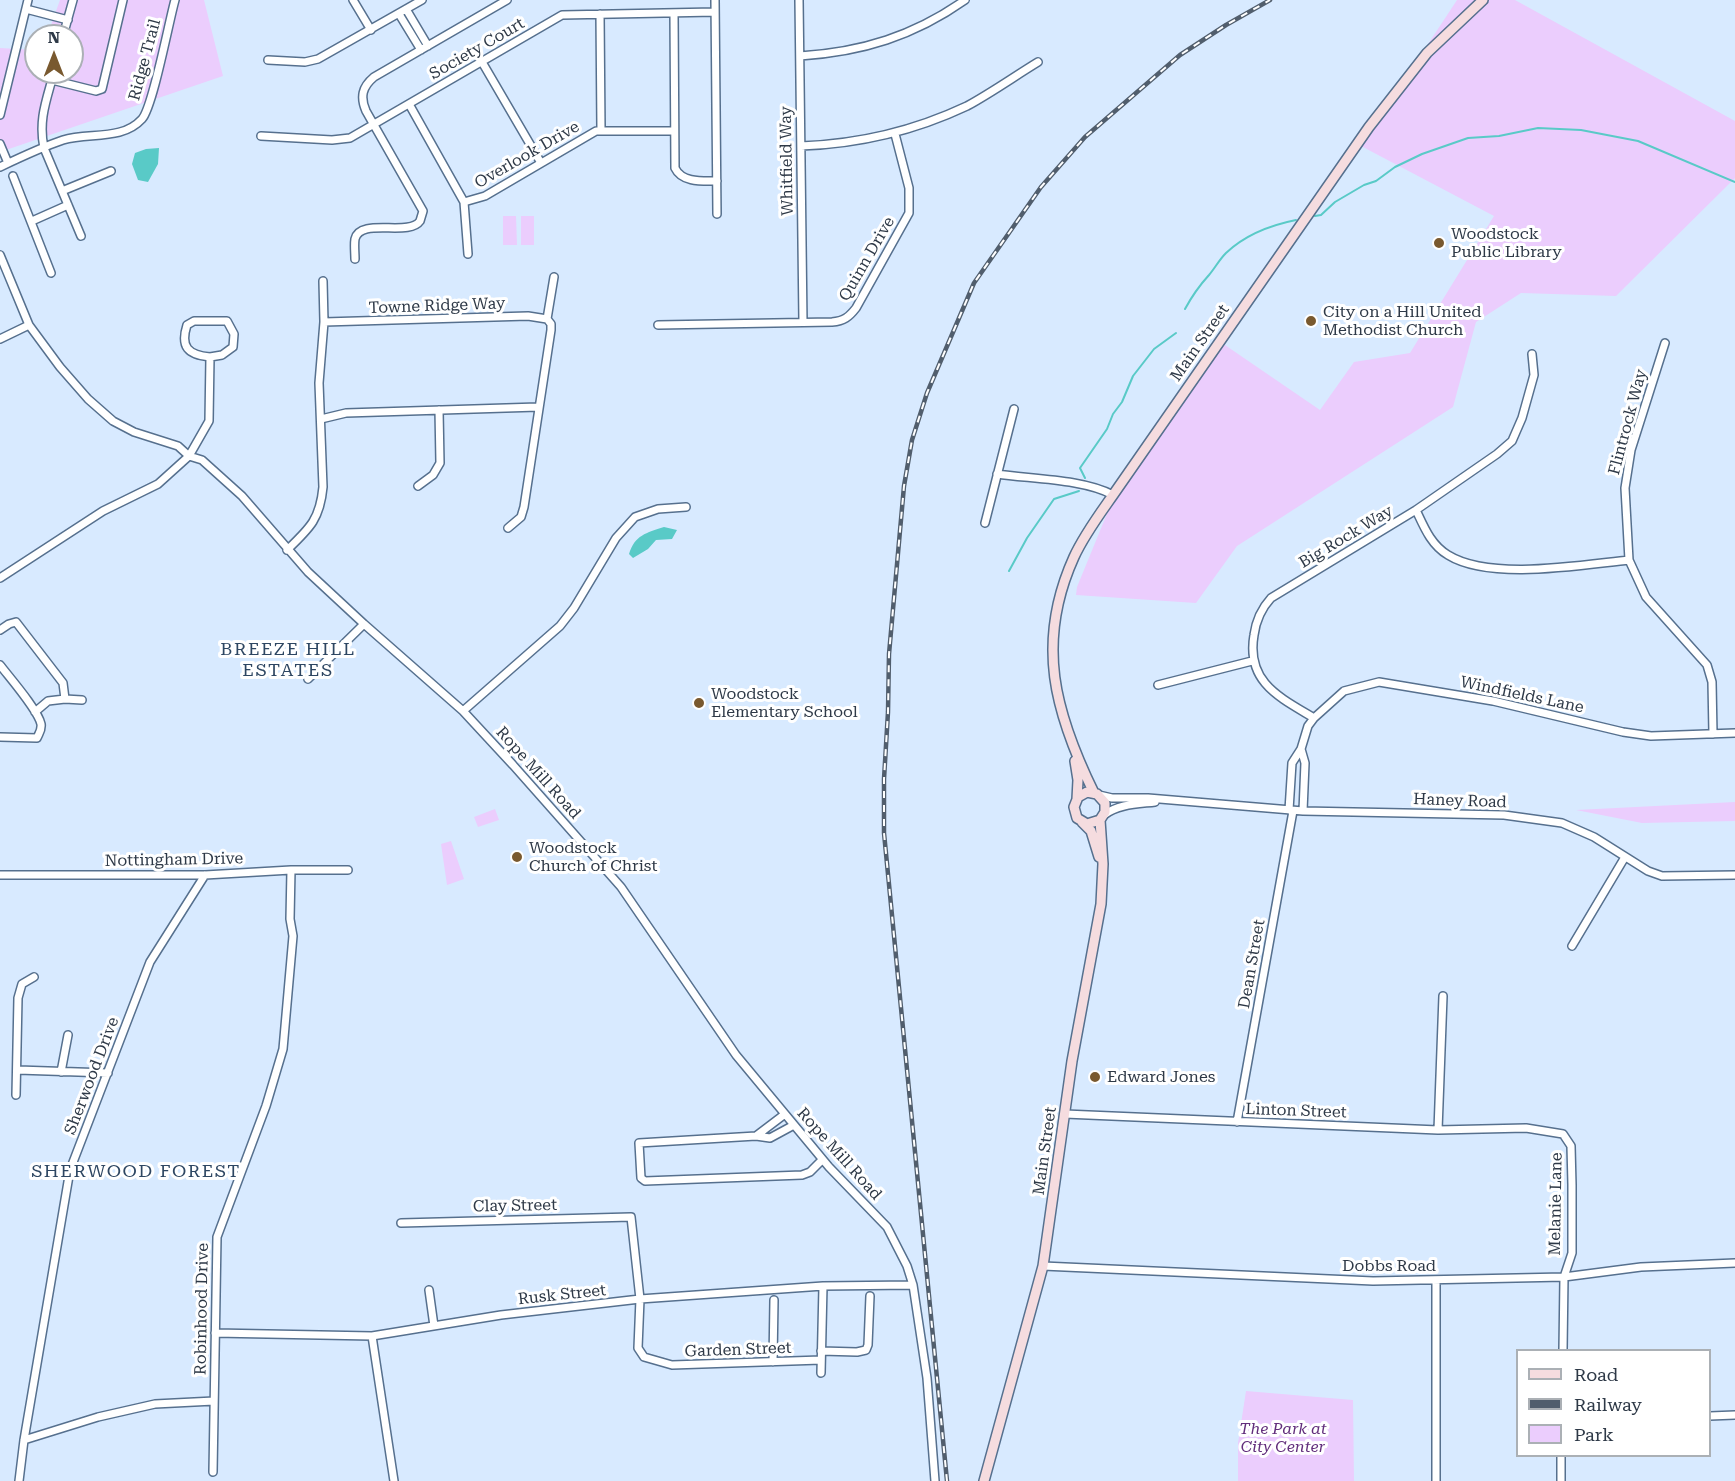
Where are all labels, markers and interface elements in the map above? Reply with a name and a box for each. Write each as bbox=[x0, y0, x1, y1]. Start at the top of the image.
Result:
street label: Society Court bbox=[426, 14, 528, 84]
street label: Ridge Trail bbox=[125, 17, 165, 103]
north arrow bbox=[24, 24, 84, 84]
text: N bbox=[48, 28, 60, 47]
street label: Whitfield Way bbox=[776, 106, 798, 216]
street label: Overlook Drive bbox=[471, 117, 583, 193]
street label: Quinn Drive bbox=[835, 213, 899, 305]
place label: Woodstock Public Library bbox=[1451, 224, 1562, 262]
marker: Woodstock Public Library bbox=[1432, 236, 1446, 250]
street label: Towne Ridge Way bbox=[368, 294, 506, 318]
street label: Main Street bbox=[1167, 301, 1233, 385]
place label: City on a Hill United Methodist Church bbox=[1323, 302, 1482, 340]
marker: City on a Hill United Methodist Church bbox=[1304, 314, 1318, 328]
street label: Flintrock Way bbox=[1605, 367, 1651, 477]
street label: Big Rock Way bbox=[1296, 501, 1396, 573]
district label: BREEZE HILL ESTATES bbox=[220, 639, 356, 682]
street label: Windfields Lane bbox=[1458, 673, 1586, 717]
place label: Woodstock Elementary School bbox=[711, 684, 858, 722]
marker: Woodstock Elementary School bbox=[692, 696, 706, 710]
street label: Rope Mill Road bbox=[492, 723, 584, 823]
street label: Haney Road bbox=[1413, 790, 1507, 812]
place label: Woodstock Church of Christ bbox=[529, 838, 657, 876]
street label: Nottingham Drive bbox=[105, 849, 243, 871]
marker: Woodstock Church of Christ bbox=[510, 850, 524, 864]
street label: Dean Street bbox=[1235, 918, 1269, 1010]
street label: Sherwood Drive bbox=[61, 1014, 123, 1138]
place label: Edward Jones bbox=[1107, 1067, 1215, 1087]
marker: Edward Jones bbox=[1088, 1070, 1102, 1084]
street label: Linton Street bbox=[1245, 1100, 1347, 1122]
street label: Rope Mill Road bbox=[793, 1104, 885, 1204]
street label: Main Street bbox=[1029, 1106, 1061, 1196]
street label: Melanie Lane bbox=[1545, 1152, 1567, 1256]
district label: SHERWOOD FOREST bbox=[31, 1161, 241, 1183]
street label: Clay Street bbox=[473, 1196, 557, 1216]
street label: Robinhood Drive bbox=[191, 1243, 213, 1375]
street label: Dobbs Road bbox=[1342, 1256, 1436, 1276]
street label: Rusk Street bbox=[517, 1281, 607, 1309]
street label: Garden Street bbox=[684, 1339, 792, 1361]
legend bbox=[1516, 1349, 1711, 1457]
text: Road bbox=[1574, 1364, 1618, 1385]
text: Railway bbox=[1574, 1394, 1642, 1415]
park label: The Park at City Center bbox=[1239, 1419, 1327, 1457]
text: Park bbox=[1574, 1424, 1614, 1445]

